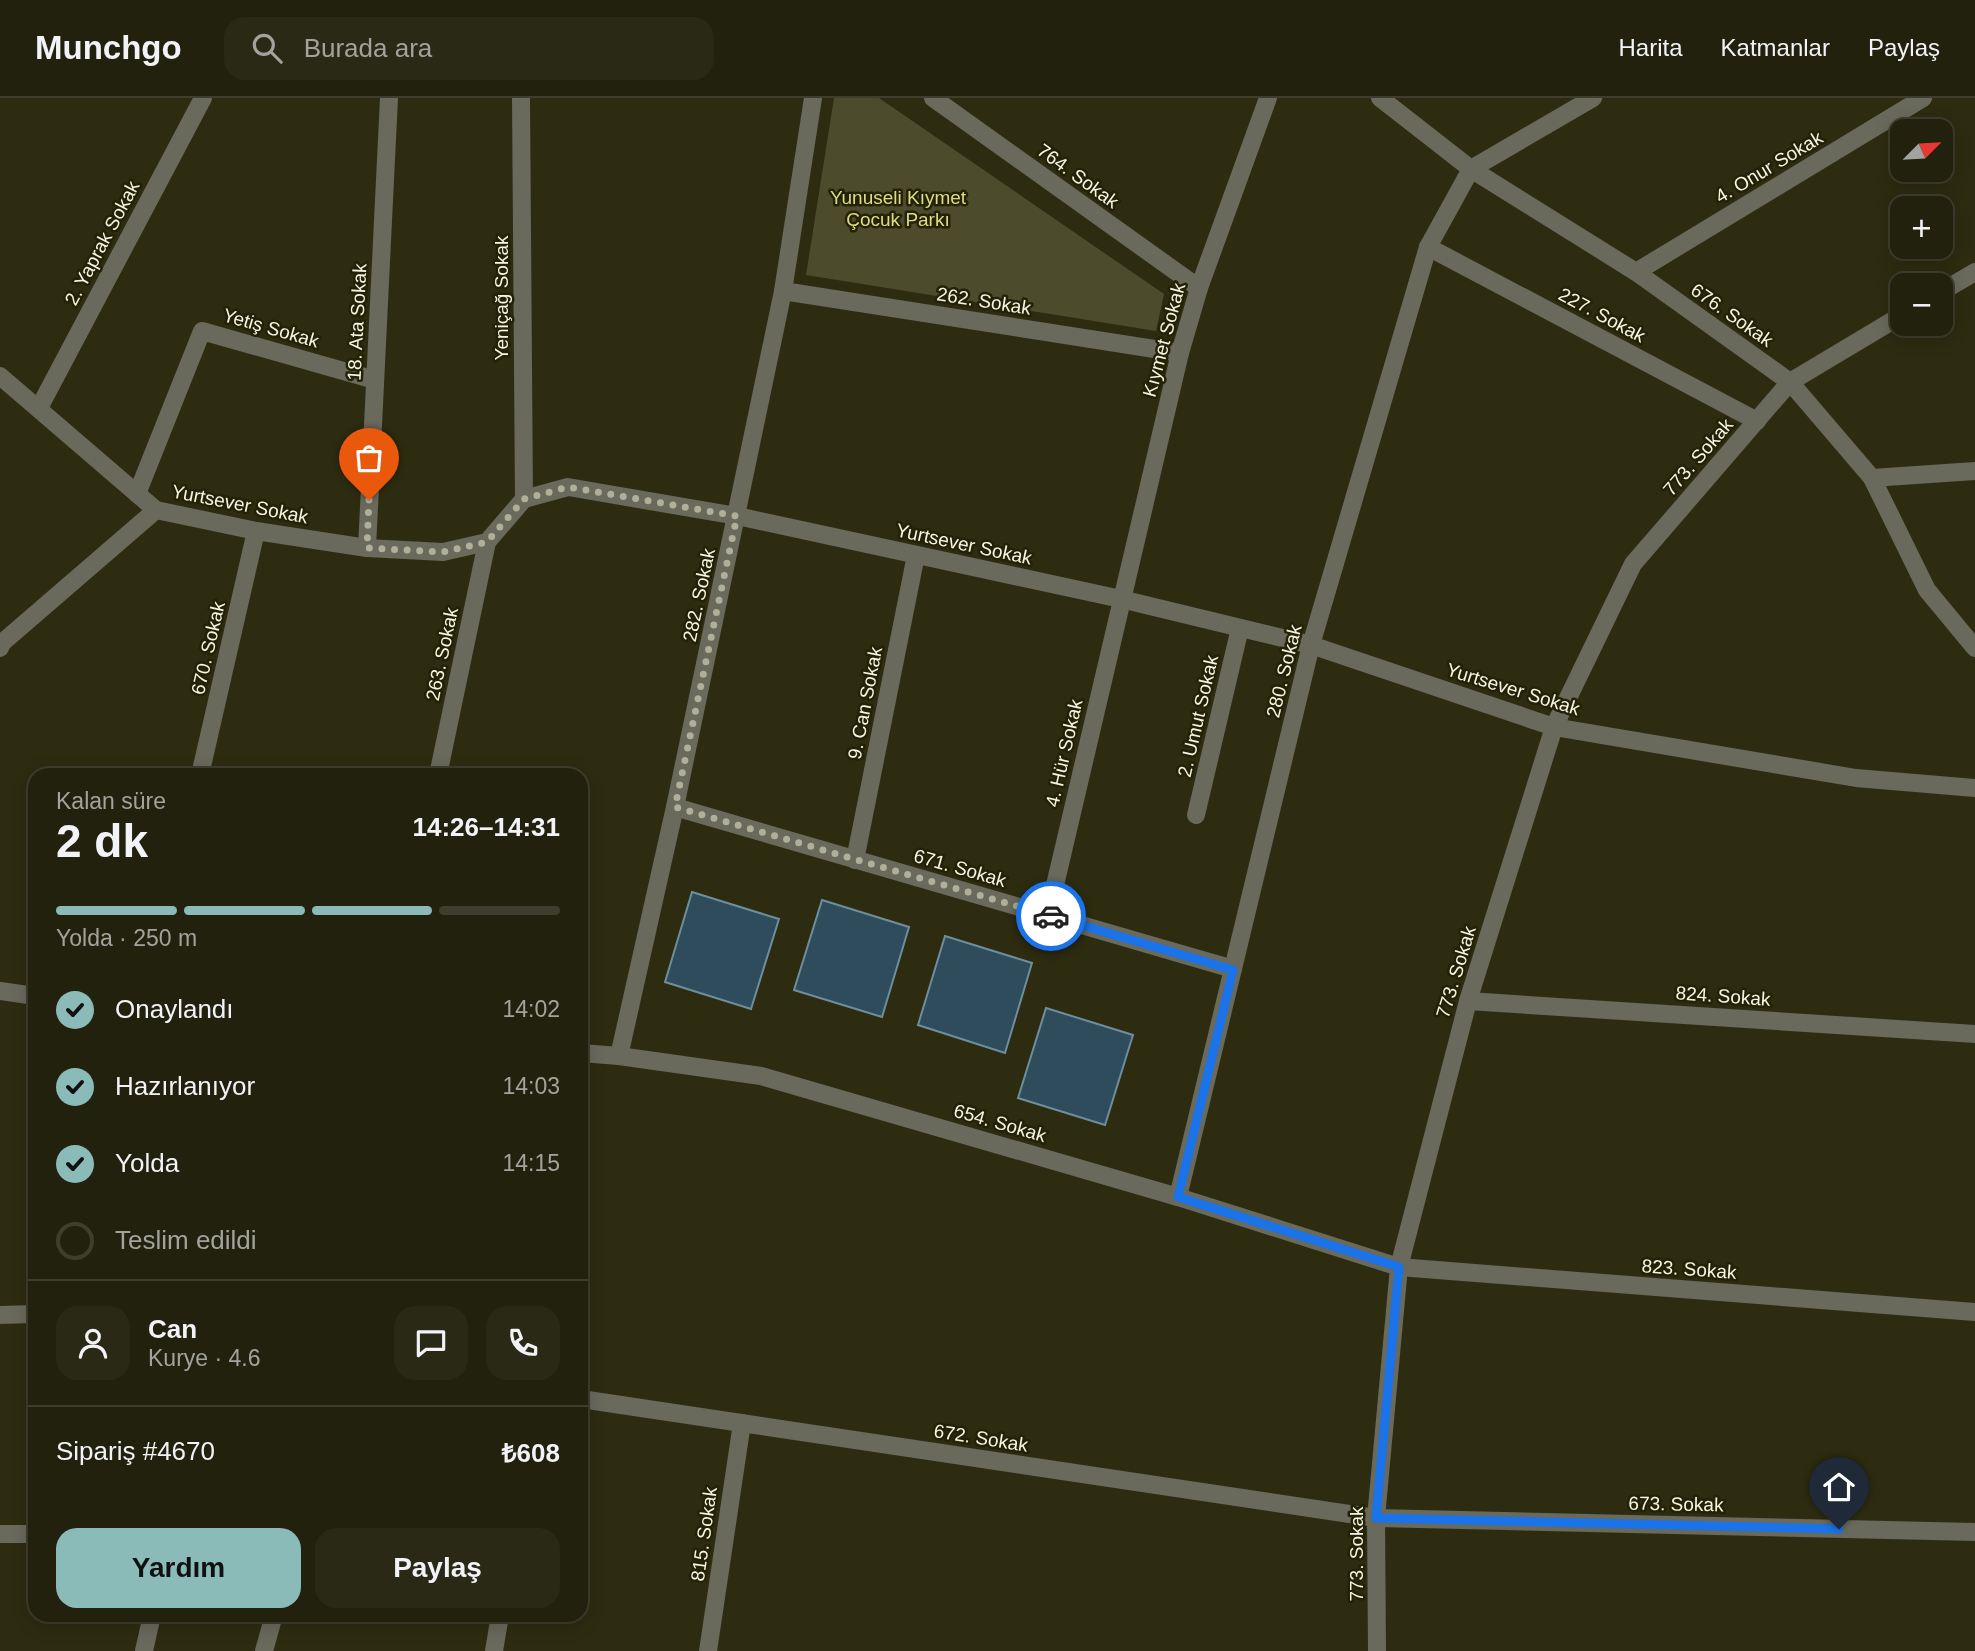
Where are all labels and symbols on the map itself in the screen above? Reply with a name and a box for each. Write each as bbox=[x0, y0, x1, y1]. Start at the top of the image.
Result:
north arrow bbox=[1890, 119, 1953, 182]
street label: 4. Onur Sokak bbox=[1712, 126, 1827, 207]
street label: 764. Sokak bbox=[1033, 140, 1123, 213]
street label: 2. Yaprak Sokak bbox=[60, 177, 144, 309]
park label: Yunuseli Kıymet Çocuk Parkı bbox=[830, 187, 967, 230]
street label: Yeniçağ Sokak bbox=[491, 235, 512, 361]
street label: 18. Ata Sokak bbox=[343, 262, 371, 381]
street label: 676. Sokak bbox=[1687, 279, 1777, 351]
street label: Kıymet Sokak bbox=[1139, 280, 1189, 399]
street label: 262. Sokak bbox=[935, 283, 1033, 319]
street label: 227. Sokak bbox=[1555, 283, 1649, 347]
street label: Yetiş Sokak bbox=[221, 304, 322, 352]
street label: 773. Sokak bbox=[1659, 414, 1737, 500]
pin bbox=[339, 428, 399, 500]
street label: Yurtsever Sokak bbox=[170, 480, 310, 528]
street label: Yurtsever Sokak bbox=[894, 519, 1034, 569]
street label: 282. Sokak bbox=[679, 546, 719, 644]
street label: 670. Sokak bbox=[187, 599, 229, 697]
street label: 263. Sokak bbox=[422, 605, 462, 703]
street label: 280. Sokak bbox=[1262, 622, 1306, 720]
street label: 9. Can Sokak bbox=[844, 645, 886, 761]
street label: 2. Umut Sokak bbox=[1174, 652, 1222, 779]
street label: Yurtsever Sokak bbox=[1444, 659, 1583, 719]
street label: 4. Hür Sokak bbox=[1041, 697, 1087, 809]
street label: 671. Sokak bbox=[911, 845, 1009, 891]
courier bbox=[1016, 881, 1086, 951]
street label: 773. Sokak bbox=[1432, 923, 1480, 1021]
street label: 824. Sokak bbox=[1675, 982, 1772, 1010]
street label: 654. Sokak bbox=[951, 1100, 1049, 1146]
street label: 823. Sokak bbox=[1641, 1255, 1738, 1283]
street label: 672. Sokak bbox=[932, 1420, 1030, 1456]
pin bbox=[1809, 1457, 1869, 1529]
street label: 815. Sokak bbox=[687, 1485, 721, 1583]
street label: 673. Sokak bbox=[1628, 1493, 1724, 1515]
street label: 773. Sokak bbox=[1346, 1506, 1367, 1602]

